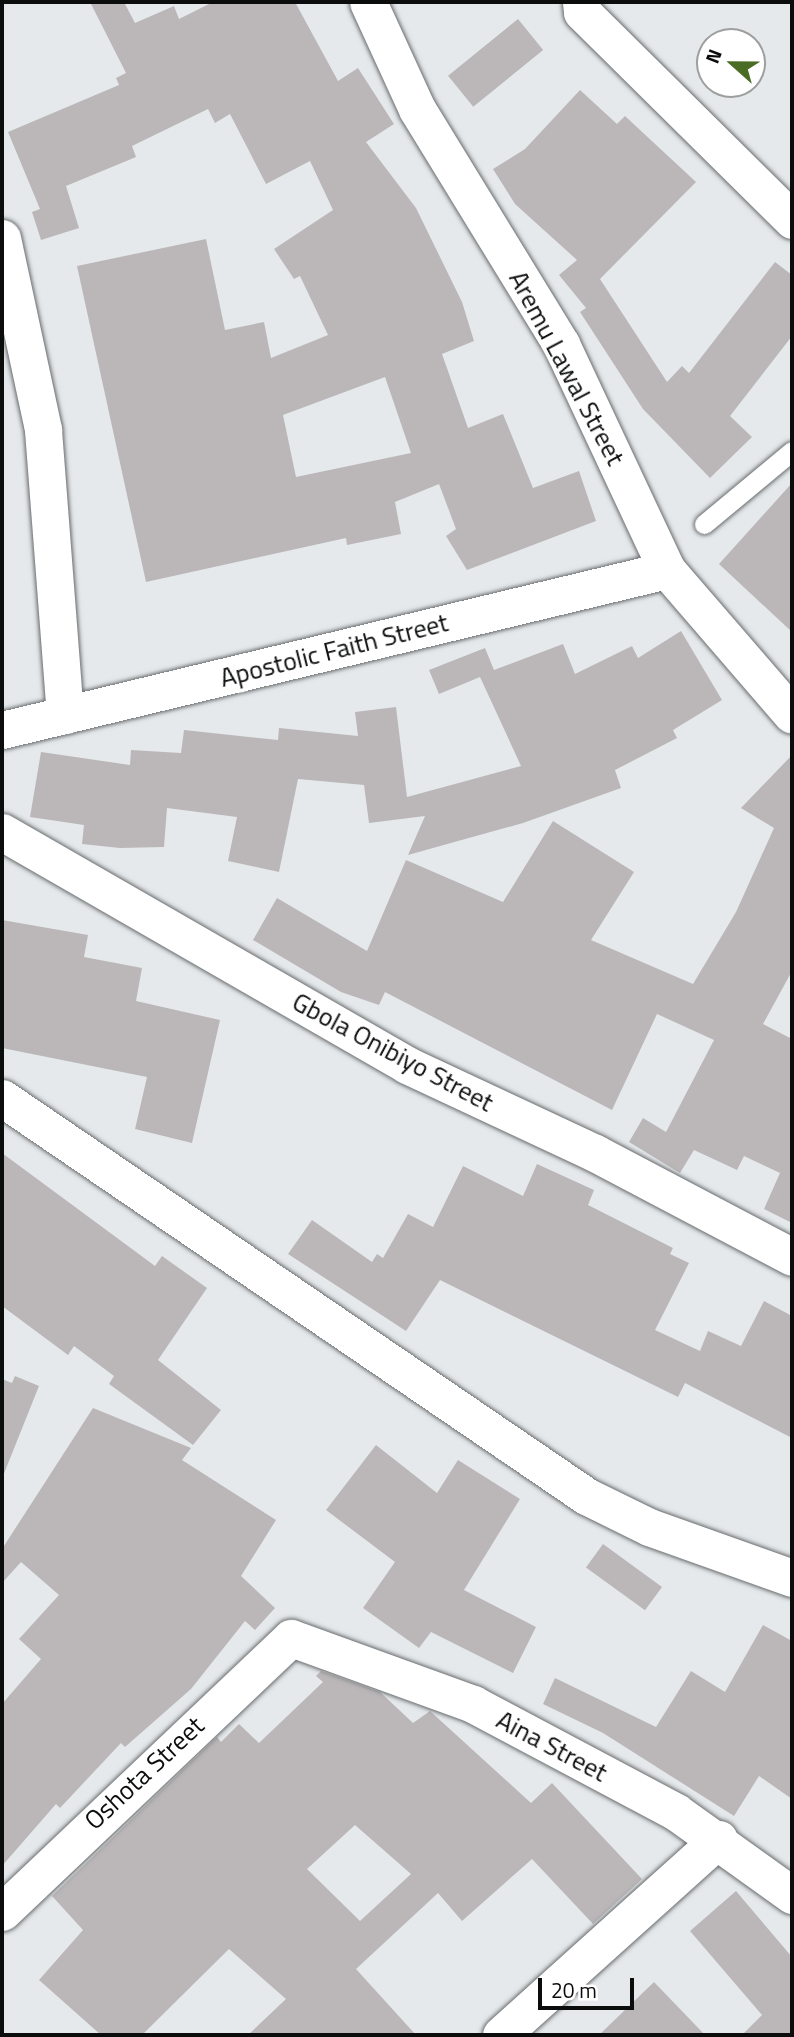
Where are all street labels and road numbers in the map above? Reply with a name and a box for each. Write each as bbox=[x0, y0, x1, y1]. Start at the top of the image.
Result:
street label: Aremu Lawal Street bbox=[503, 266, 631, 470]
street label: Apostolic Faith Street bbox=[217, 607, 451, 693]
street label: Gbola Onibiyo Street bbox=[287, 986, 499, 1118]
street label: Aina Street bbox=[491, 1704, 613, 1788]
street label: Oshota Street bbox=[78, 1710, 210, 1836]

